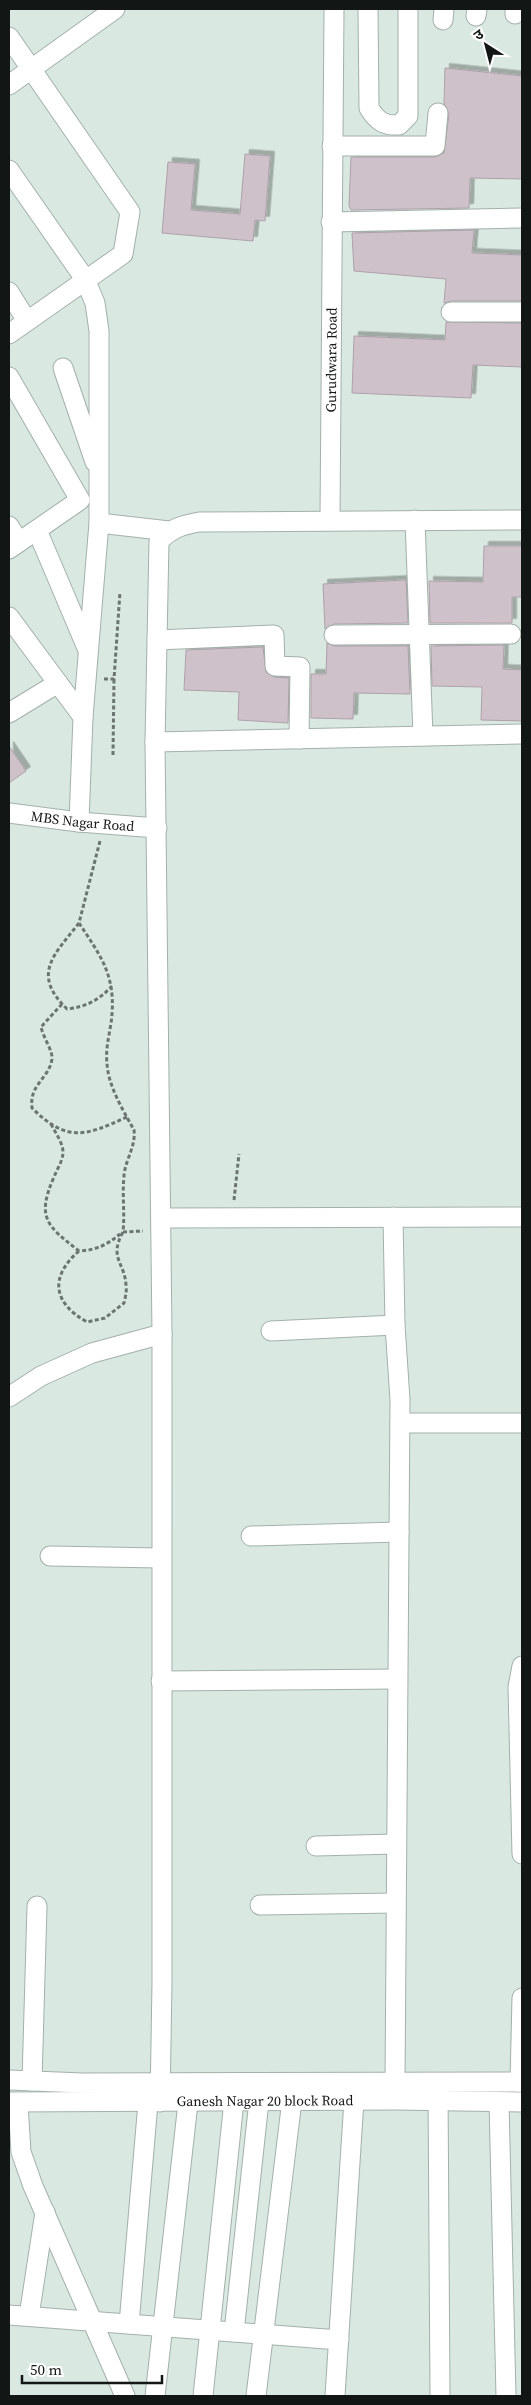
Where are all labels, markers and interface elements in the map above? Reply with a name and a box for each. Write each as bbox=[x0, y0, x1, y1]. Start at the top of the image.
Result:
north arrow bbox=[461, 20, 511, 70]
text: उ bbox=[469, 24, 488, 45]
street label: Gurudwara Road bbox=[321, 307, 342, 413]
street label: MBS Nagar Road bbox=[30, 806, 135, 836]
street label: Ganesh Nagar 20 block Road bbox=[177, 2090, 353, 2111]
scale bar bbox=[22, 2352, 162, 2384]
text: 50 m bbox=[30, 2359, 62, 2380]

